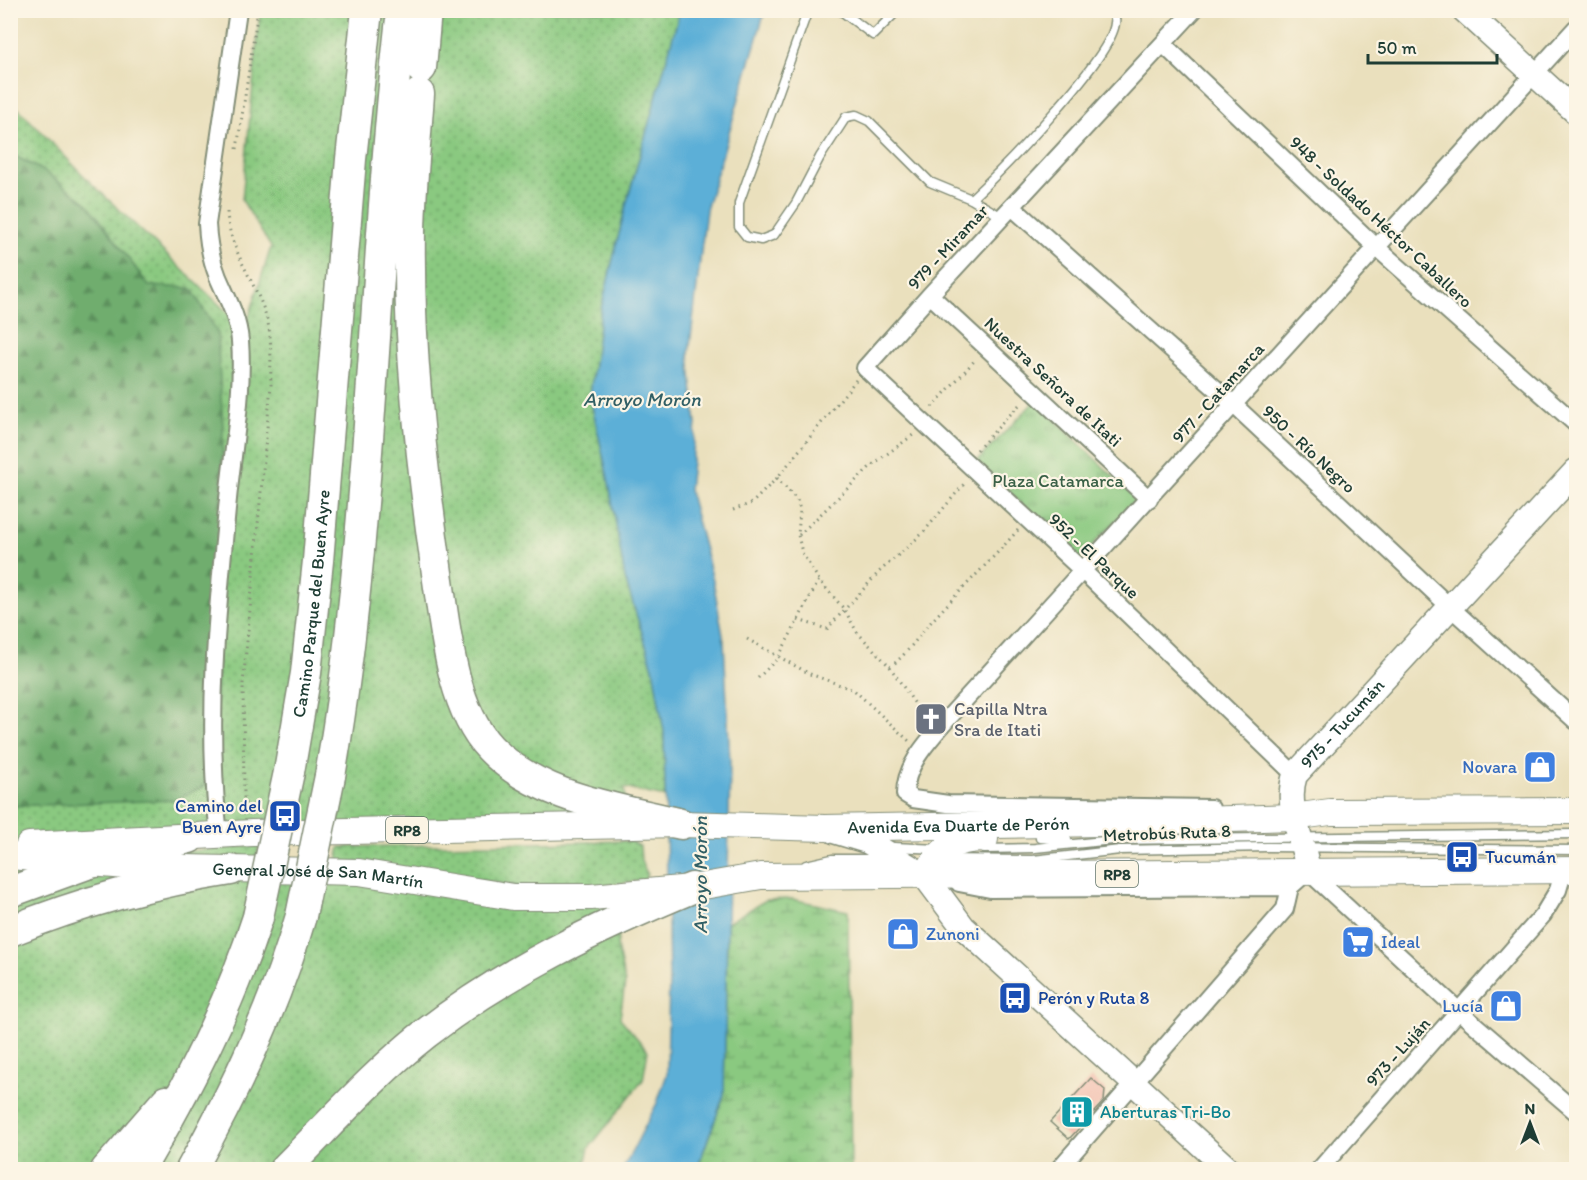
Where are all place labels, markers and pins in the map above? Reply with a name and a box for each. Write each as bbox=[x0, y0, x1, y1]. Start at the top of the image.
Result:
place label: Capilla Ntra Sra de Itati bbox=[954, 698, 1048, 741]
church icon: Capilla Ntra Sra de Itati bbox=[913, 701, 949, 737]
shop icon: Novara bbox=[1522, 749, 1558, 785]
place label: Novara bbox=[1462, 756, 1518, 778]
place label: Camino del Buen Ayre bbox=[175, 795, 262, 838]
bus stop icon: Camino del Buen Ayre bbox=[267, 798, 303, 834]
bus stop icon: Tucumán bbox=[1444, 839, 1480, 875]
place label: Tucumán bbox=[1485, 846, 1556, 868]
shop icon: Zunoni bbox=[885, 916, 921, 952]
place label: Zunoni bbox=[926, 923, 980, 945]
supermarket icon: Ideal bbox=[1340, 924, 1376, 960]
place label: Ideal bbox=[1381, 931, 1420, 953]
bus stop icon: Perón y Ruta 8 bbox=[997, 980, 1033, 1016]
place label: Perón y Ruta 8 bbox=[1038, 987, 1149, 1009]
shop icon: Lucía bbox=[1488, 988, 1524, 1024]
place label: Lucía bbox=[1442, 995, 1483, 1017]
building icon: Aberturas Tri-Bo bbox=[1059, 1094, 1095, 1130]
place label: Aberturas Tri-Bo bbox=[1100, 1101, 1231, 1123]

